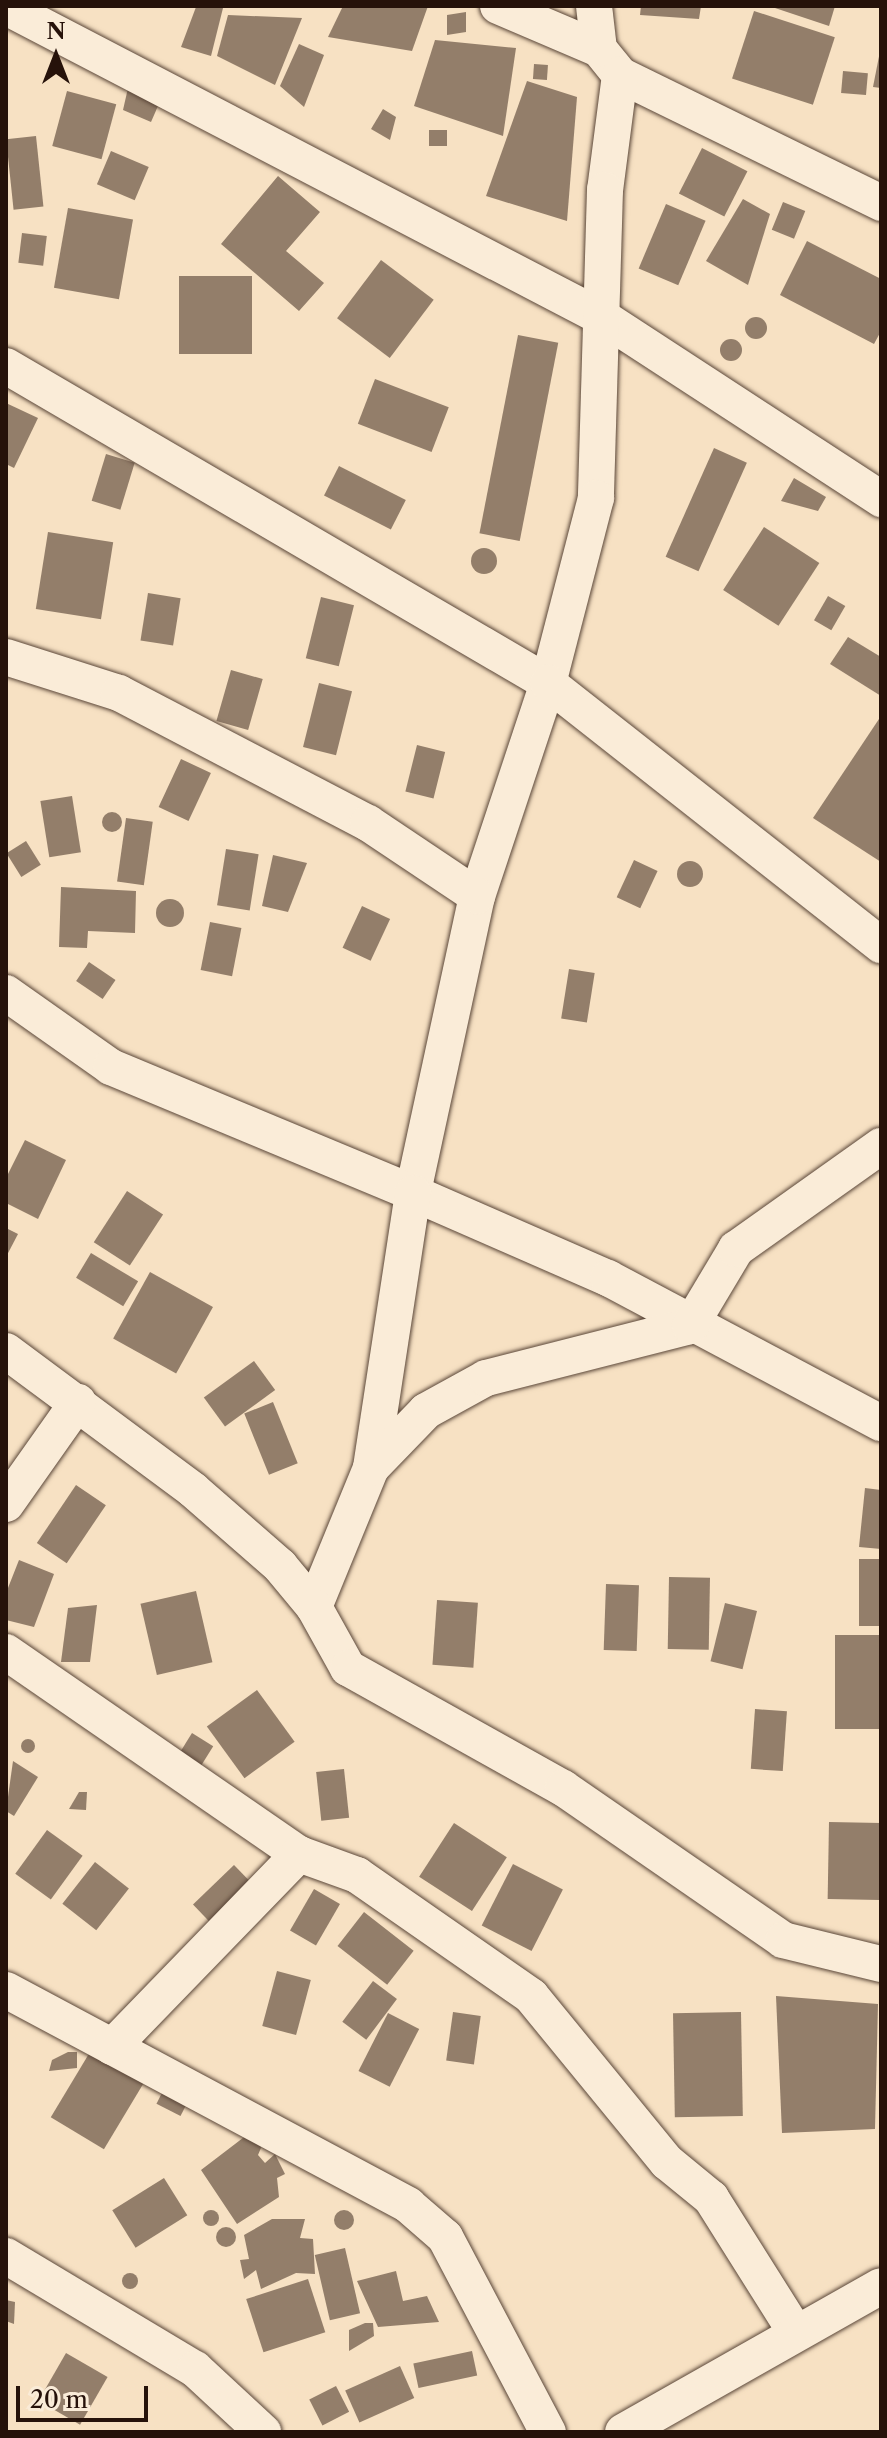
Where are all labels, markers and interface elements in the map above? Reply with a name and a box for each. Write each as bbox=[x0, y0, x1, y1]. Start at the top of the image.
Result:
north arrow bbox=[16, 16, 96, 96]
text: N bbox=[46, 18, 66, 45]
scale bar bbox=[20, 2370, 152, 2420]
text: 20 m bbox=[30, 2385, 88, 2414]

